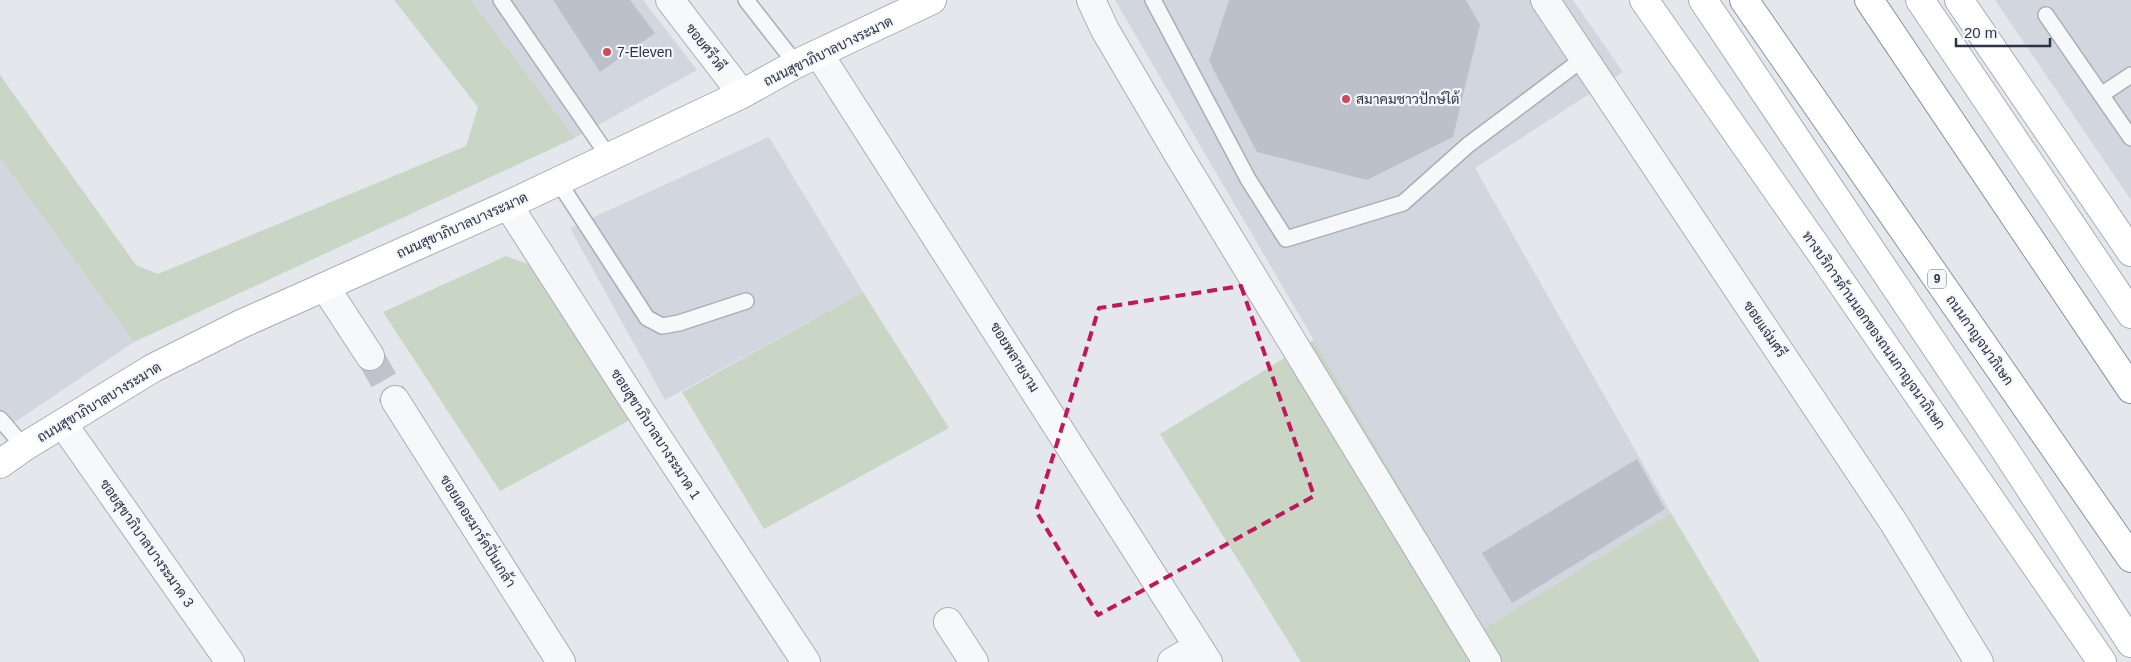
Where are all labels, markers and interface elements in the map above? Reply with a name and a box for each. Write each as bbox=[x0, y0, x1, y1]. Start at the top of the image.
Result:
street label: ถนนสุขาภิบาลบางระมาด bbox=[761, 13, 896, 91]
scale bar bbox=[1956, 15, 2050, 47]
street label: ซอยศรีวดี bbox=[683, 20, 730, 74]
text: 20 m bbox=[1964, 24, 1997, 41]
place label: 7-Eleven bbox=[617, 44, 672, 60]
marker: 7-Eleven bbox=[601, 46, 613, 58]
place label: สมาคมชาวปักษ์ใต้ bbox=[1356, 90, 1460, 107]
marker: สมาคมชาวปักษ์ใต้ bbox=[1340, 93, 1352, 105]
street label: ถนนสุขาภิบาลบางระมาด bbox=[394, 189, 531, 263]
street label: ทางบริการด้านนอกของถนนกาญจนาภิเษก bbox=[1798, 227, 1950, 433]
road number: 9 bbox=[1928, 270, 1946, 288]
street label: ถนนกาญจนาภิเษก bbox=[1942, 292, 2017, 389]
street label: ซอยแจ่มศรี bbox=[1740, 297, 1791, 360]
street label: ซอยพลายงาม bbox=[987, 319, 1043, 395]
street label: ถนนสุขาภิบาลบางระมาด bbox=[34, 359, 165, 447]
street label: ซอยสุขาภิบาลบางระมาด 1 bbox=[606, 366, 704, 504]
street label: ซอยเดอะมาร์คปิ่นเกล้า bbox=[437, 470, 522, 590]
street label: ซอยสุขาภิบาลบางระมาด 3 bbox=[95, 476, 197, 611]

